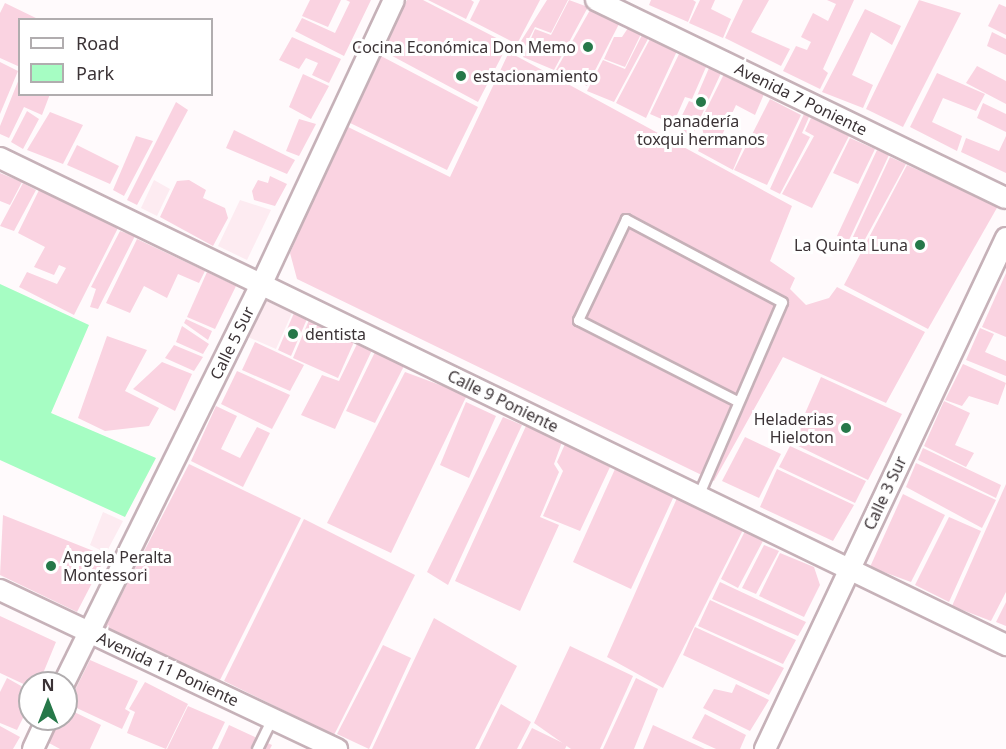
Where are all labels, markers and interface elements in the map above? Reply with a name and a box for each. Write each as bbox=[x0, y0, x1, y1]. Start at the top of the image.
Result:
legend bbox=[18, 18, 213, 96]
text: Road bbox=[76, 31, 119, 55]
place label: Cocina Económica Don Memo bbox=[352, 37, 576, 57]
marker: Cocina Económica Don Memo bbox=[581, 40, 595, 54]
street label: Avenida 7 Poniente bbox=[732, 59, 870, 139]
text: Park bbox=[76, 61, 114, 85]
place label: estacionamiento bbox=[473, 66, 598, 86]
marker: estacionamiento bbox=[454, 69, 468, 83]
marker: panadería toxqui hermanos bbox=[694, 95, 708, 109]
place label: panadería toxqui hermanos bbox=[637, 111, 765, 149]
place label: La Quinta Luna bbox=[794, 235, 908, 255]
marker: La Quinta Luna bbox=[913, 238, 927, 252]
street label: Calle 5 Sur bbox=[206, 303, 258, 383]
place label: dentista bbox=[305, 324, 366, 344]
marker: dentista bbox=[286, 327, 300, 341]
street label: Calle 9 Poniente bbox=[444, 366, 562, 436]
place label: Heladerias Hieloton bbox=[754, 409, 834, 447]
marker: Heladerias Hieloton bbox=[839, 421, 853, 435]
street label: Calle 3 Sur bbox=[860, 453, 910, 533]
place label: Angela Peralta Montessori bbox=[63, 547, 172, 585]
marker: Angela Peralta Montessori bbox=[44, 559, 58, 573]
street label: Avenida 11 Poniente bbox=[94, 628, 242, 710]
north arrow bbox=[18, 671, 78, 731]
text: N bbox=[41, 674, 55, 696]

